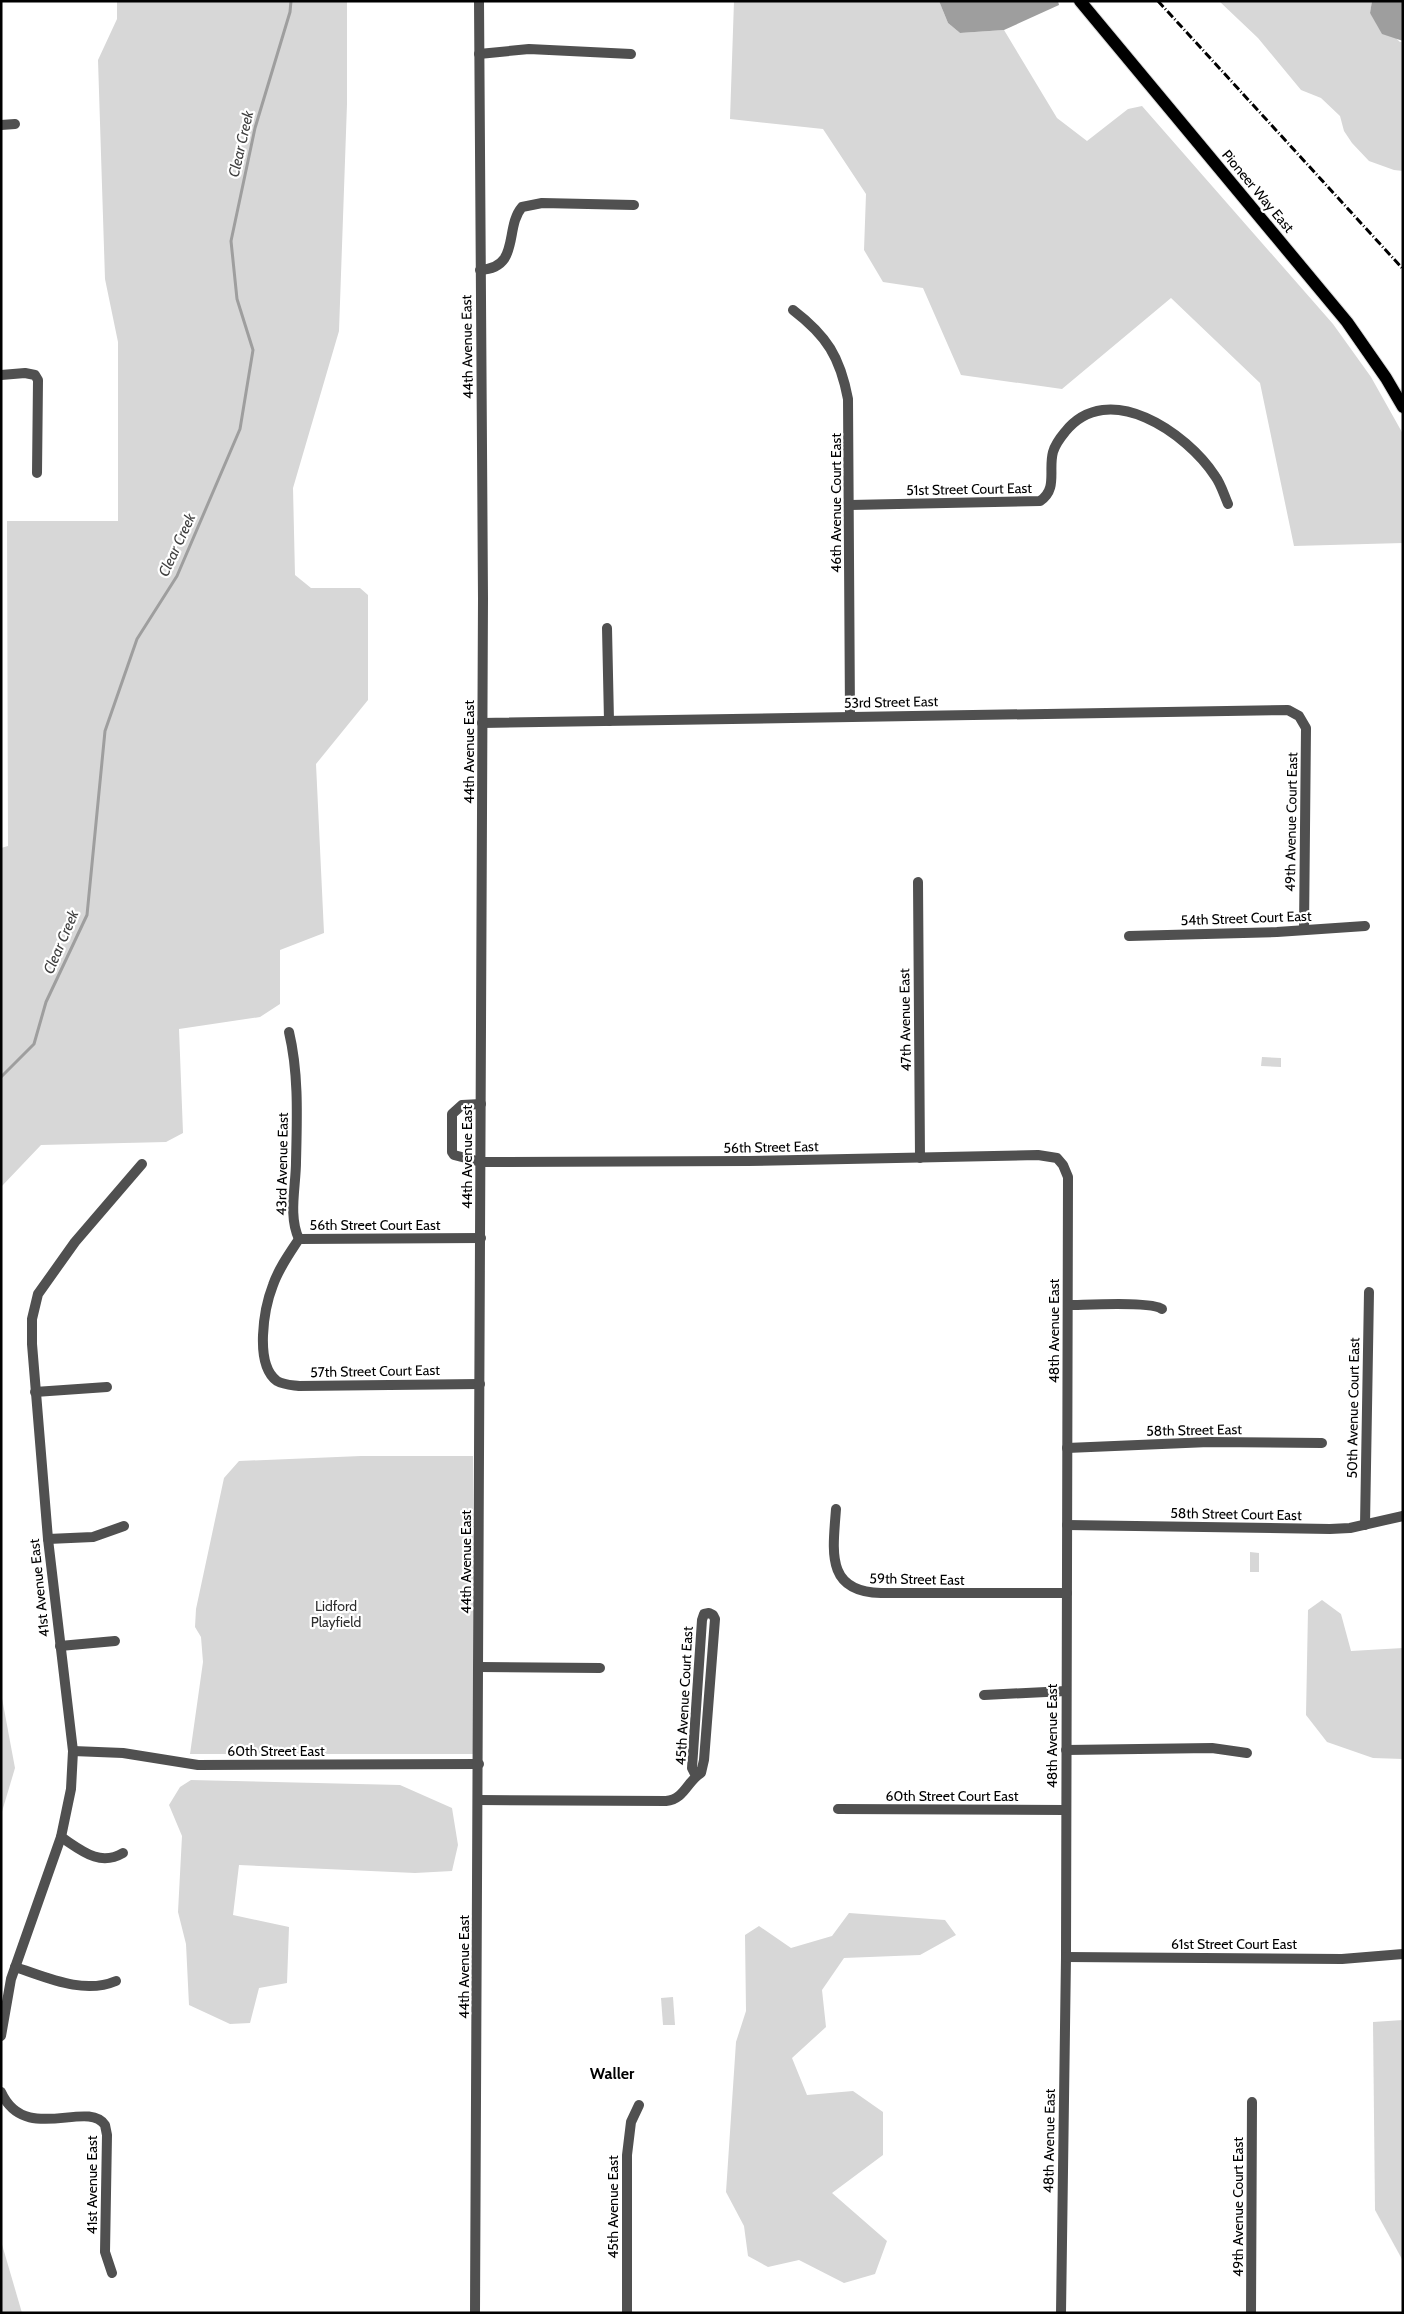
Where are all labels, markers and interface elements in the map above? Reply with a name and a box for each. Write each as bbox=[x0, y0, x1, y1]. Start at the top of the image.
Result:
water label: Clear Creek bbox=[225, 108, 258, 179]
street label: Pioneer Way East bbox=[1218, 146, 1298, 236]
street label: 44th Avenue East bbox=[457, 294, 477, 399]
street label: 46th Avenue Court East bbox=[827, 433, 845, 573]
street label: 51st Street Court East bbox=[906, 479, 1032, 499]
water label: Clear Creek bbox=[155, 510, 200, 579]
street label: 53rd Street East bbox=[844, 692, 939, 712]
street label: 44th Avenue East bbox=[460, 700, 478, 804]
street label: 49th Avenue Court East bbox=[1281, 752, 1301, 892]
water label: Clear Creek bbox=[40, 907, 83, 977]
street label: 54th Street Court East bbox=[1180, 907, 1312, 929]
street label: 47th Avenue East bbox=[895, 968, 915, 1072]
street label: 44th Avenue East bbox=[458, 1105, 476, 1209]
street label: 43rd Avenue East bbox=[272, 1112, 292, 1216]
street label: 56th Street East bbox=[723, 1137, 819, 1157]
street label: 56th Street Court East bbox=[310, 1216, 441, 1234]
street label: 48th Avenue East bbox=[1045, 1278, 1063, 1383]
street label: 50th Avenue Court East bbox=[1343, 1337, 1363, 1479]
street label: 57th Street Court East bbox=[310, 1361, 440, 1381]
street label: 58th Street East bbox=[1146, 1420, 1242, 1440]
street label: 58th Street Court East bbox=[1170, 1504, 1302, 1524]
street label: 44th Avenue East bbox=[457, 1510, 475, 1614]
street label: 41st Avenue East bbox=[25, 1538, 53, 1638]
street label: 59th Street East bbox=[869, 1569, 965, 1589]
park label: Lidford Playfield bbox=[311, 1597, 361, 1631]
street label: 45th Avenue Court East bbox=[671, 1626, 697, 1766]
street label: 48th Avenue East bbox=[1043, 1683, 1061, 1788]
street label: 60th Street East bbox=[227, 1742, 325, 1760]
street label: 60th Street Court East bbox=[885, 1787, 1019, 1805]
street label: 44th Avenue East bbox=[455, 1915, 473, 2019]
street label: 61st Street Court East bbox=[1171, 1935, 1297, 1953]
district label: Waller bbox=[590, 2064, 635, 2083]
street label: 48th Avenue East bbox=[1039, 2088, 1059, 2193]
street label: 41st Avenue East bbox=[83, 2135, 101, 2234]
street label: 49th Avenue Court East bbox=[1229, 2137, 1247, 2277]
street label: 45th Avenue East bbox=[604, 2155, 622, 2259]

